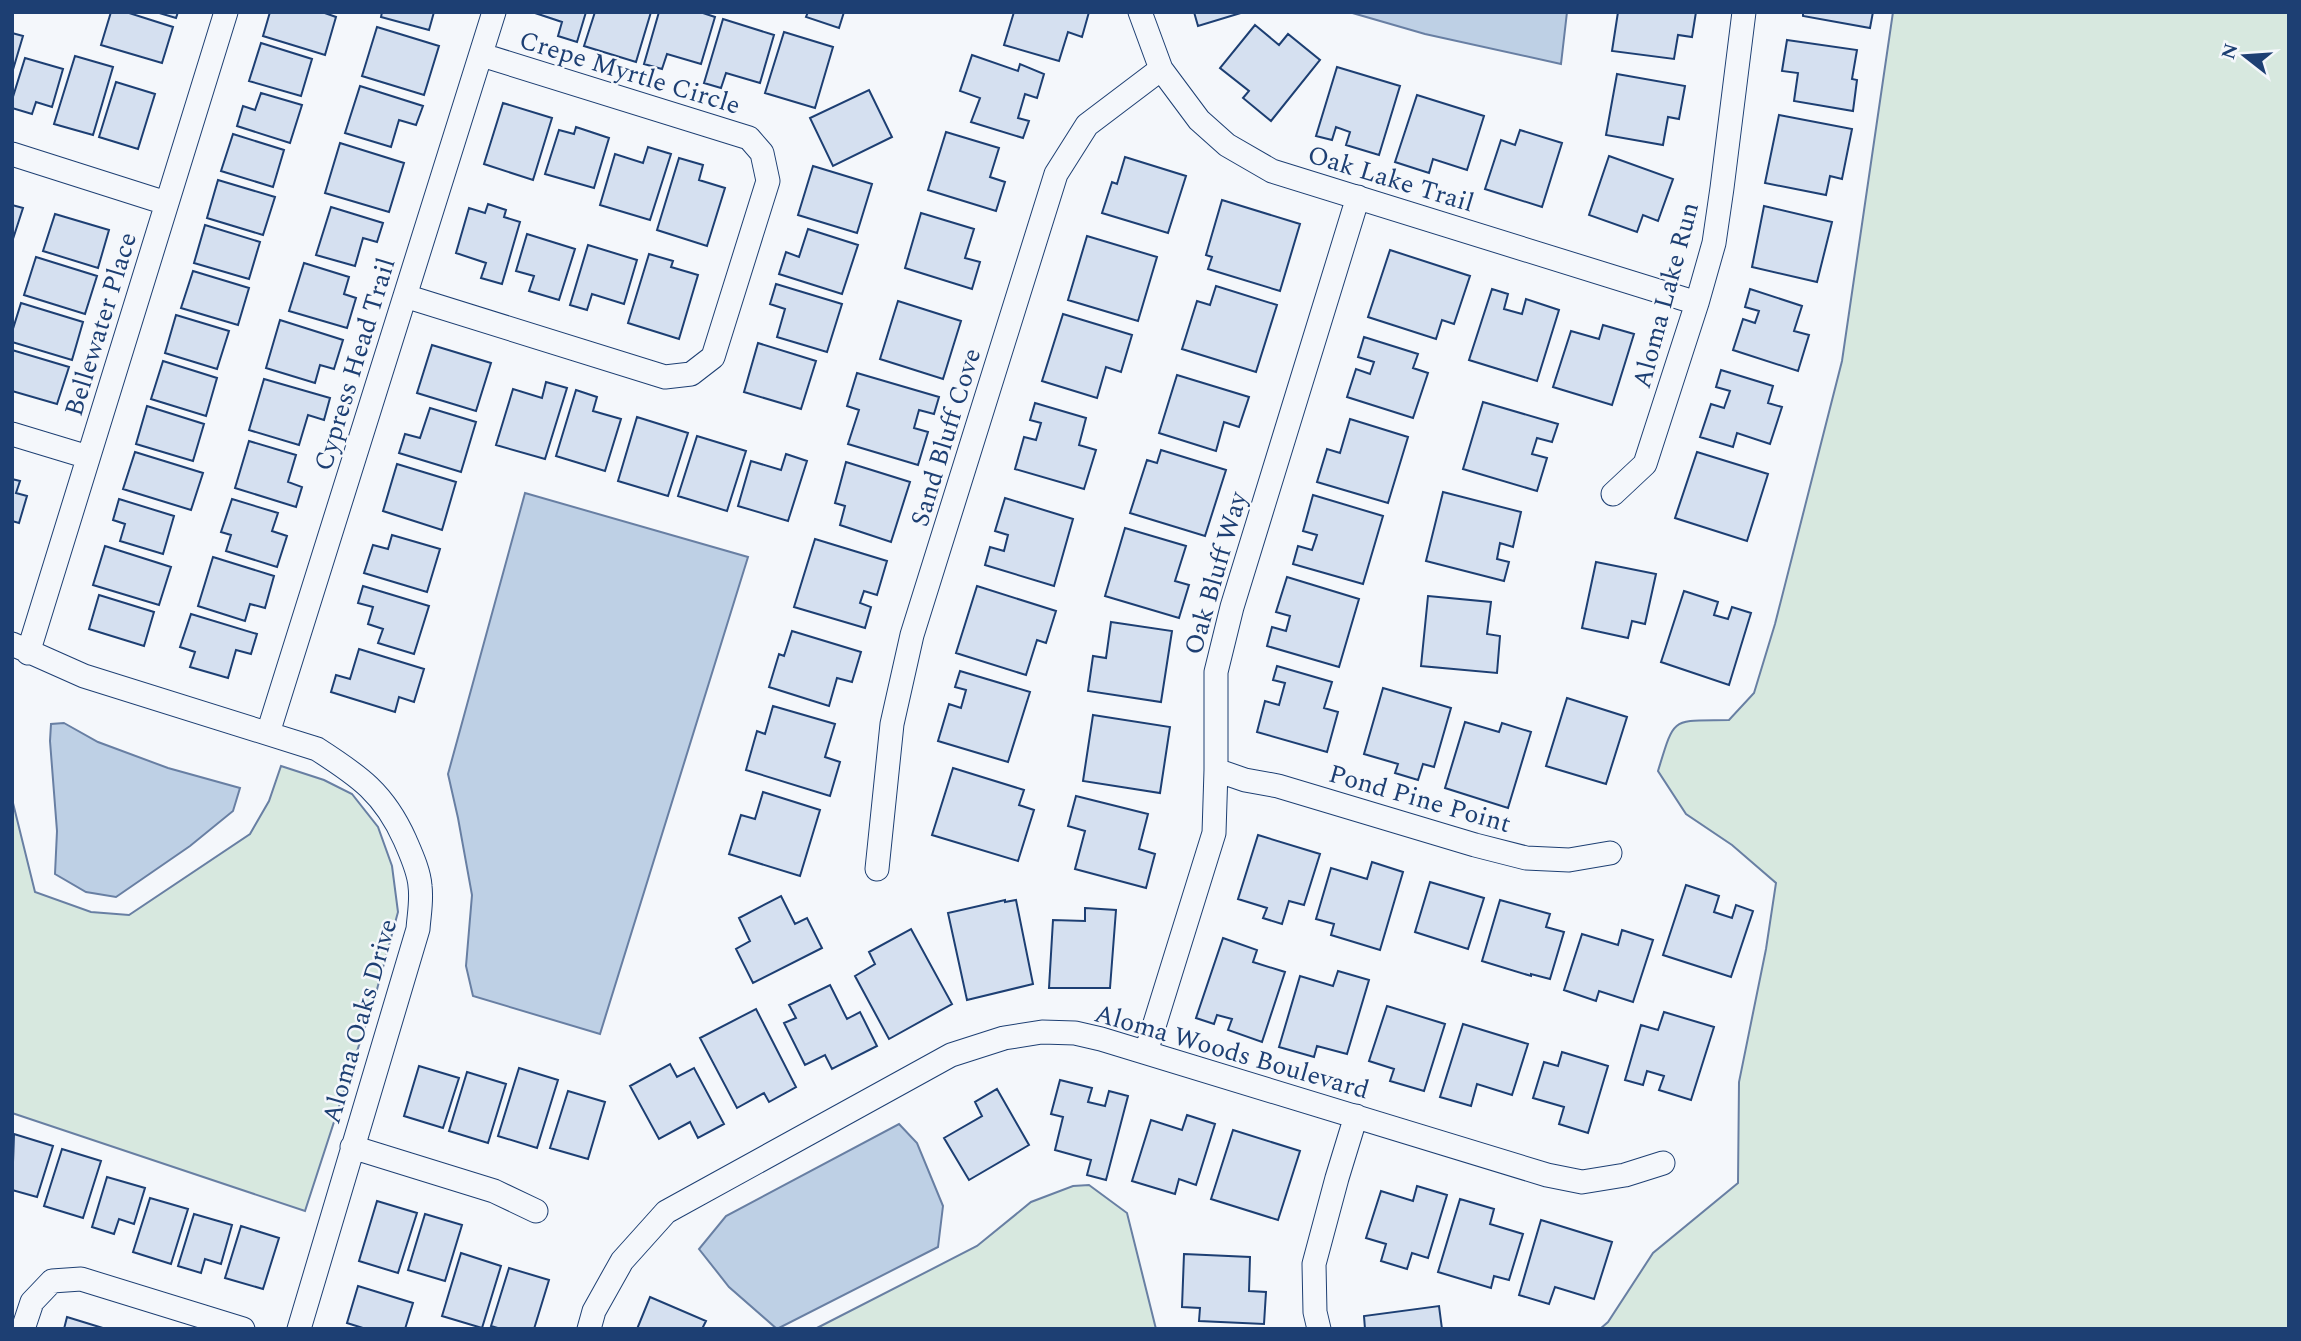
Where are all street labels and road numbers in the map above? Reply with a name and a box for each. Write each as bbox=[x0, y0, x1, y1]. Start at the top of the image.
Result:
street label: Crepe Myrtle Circle bbox=[514, 20, 745, 126]
street label: Oak Lake Trail bbox=[1302, 135, 1479, 223]
street label: Aloma Lake Run bbox=[1622, 198, 1710, 393]
street label: Bellewater Place bbox=[54, 227, 148, 421]
street label: Cypress Head Trail bbox=[304, 253, 406, 476]
street label: Sand Bluff Cove bbox=[900, 343, 992, 531]
street label: Oak Bluff Way bbox=[1174, 486, 1259, 660]
street label: Pond Pine Point bbox=[1324, 754, 1516, 844]
street label: Aloma Oaks Drive bbox=[312, 914, 408, 1128]
street label: Aloma Woods Boulevard bbox=[1090, 994, 1374, 1110]

